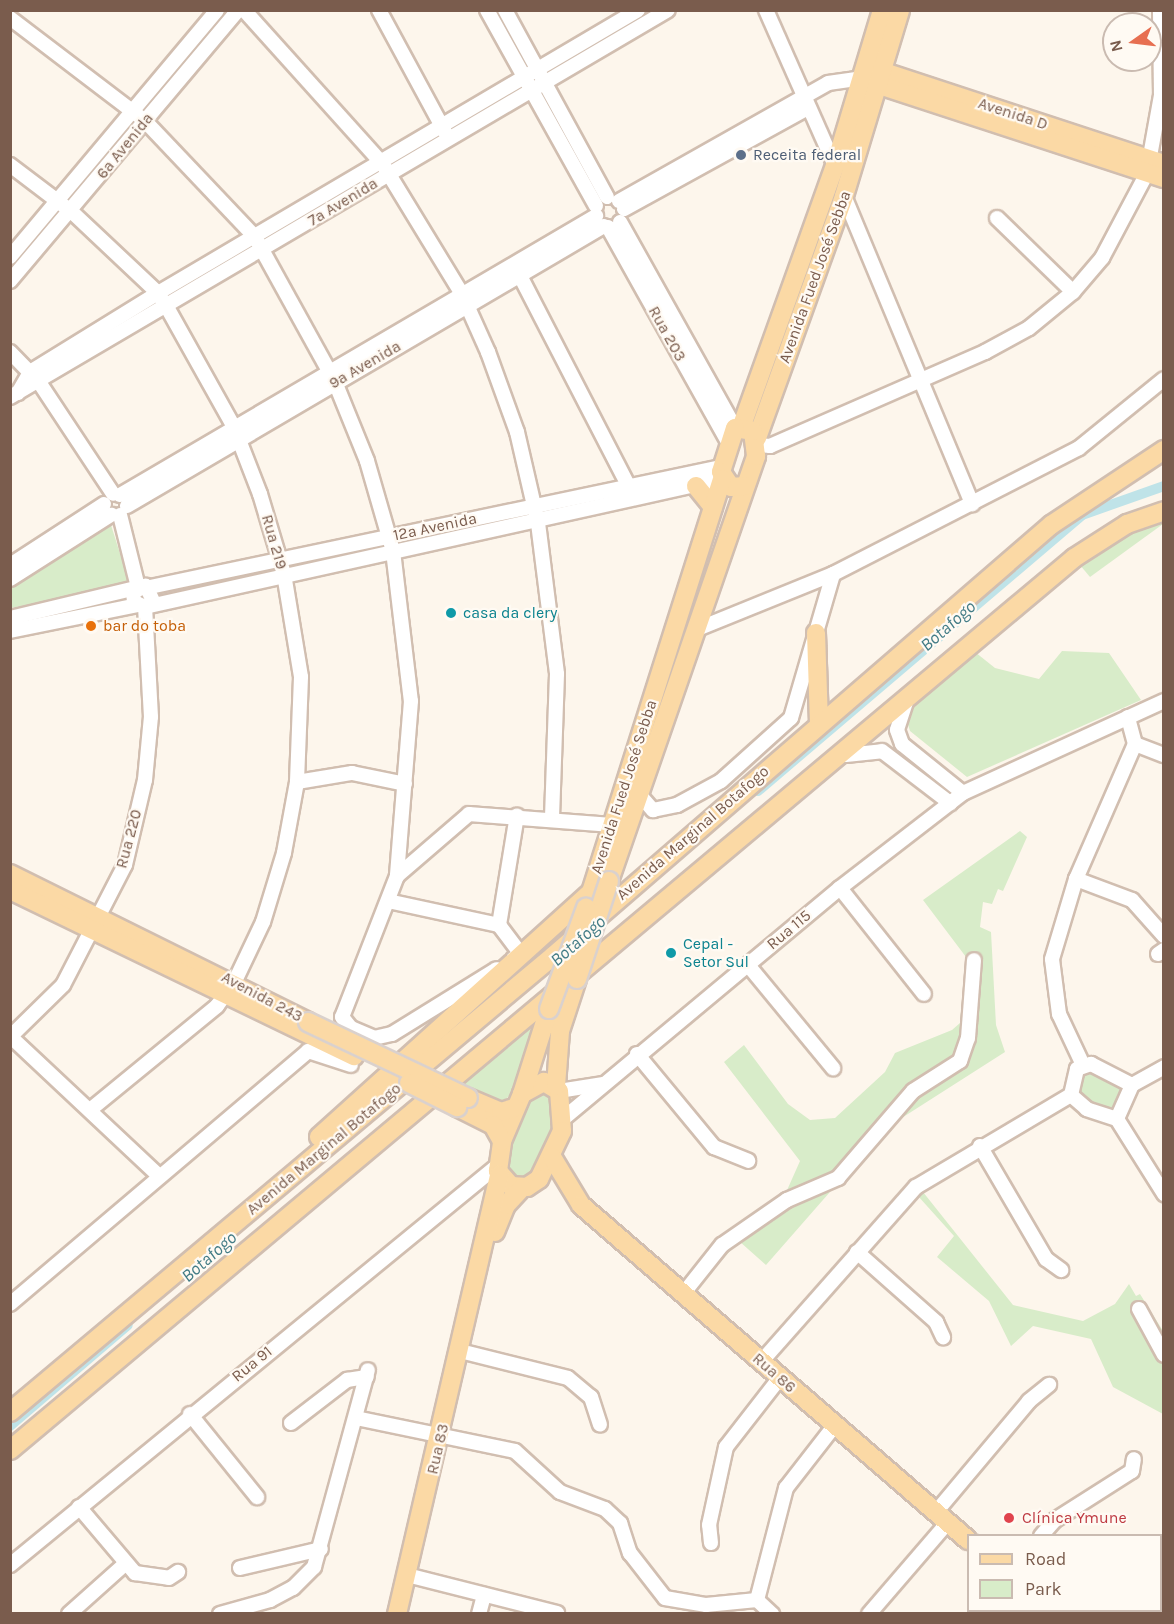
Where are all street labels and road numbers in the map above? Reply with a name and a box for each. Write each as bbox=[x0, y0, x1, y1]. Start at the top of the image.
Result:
street label: Avenida D bbox=[976, 94, 1050, 134]
street label: 6ª Avenida bbox=[93, 109, 157, 183]
street label: 7ª Avenida bbox=[305, 174, 381, 230]
street label: Avenida Fued José Sebba bbox=[775, 188, 855, 366]
street label: Rua 203 bbox=[644, 303, 690, 365]
street label: 9ª Avenida bbox=[326, 337, 404, 393]
street label: 12ª Avenida bbox=[391, 509, 479, 545]
street label: Rua 219 bbox=[257, 512, 291, 572]
street label: Avenida Fued José Sebba bbox=[587, 697, 661, 877]
street label: Avenida Marginal Botafogo bbox=[613, 762, 773, 904]
street label: Rua 220 bbox=[112, 807, 146, 871]
street label: Rua 115 bbox=[763, 906, 815, 954]
street label: Avenida 243 bbox=[218, 968, 306, 1026]
street label: Avenida Marginal Botafogo bbox=[243, 1079, 405, 1219]
street label: Rua 91 bbox=[228, 1342, 276, 1386]
street label: Rua 86 bbox=[748, 1349, 800, 1397]
street label: Rua 83 bbox=[423, 1422, 453, 1476]

